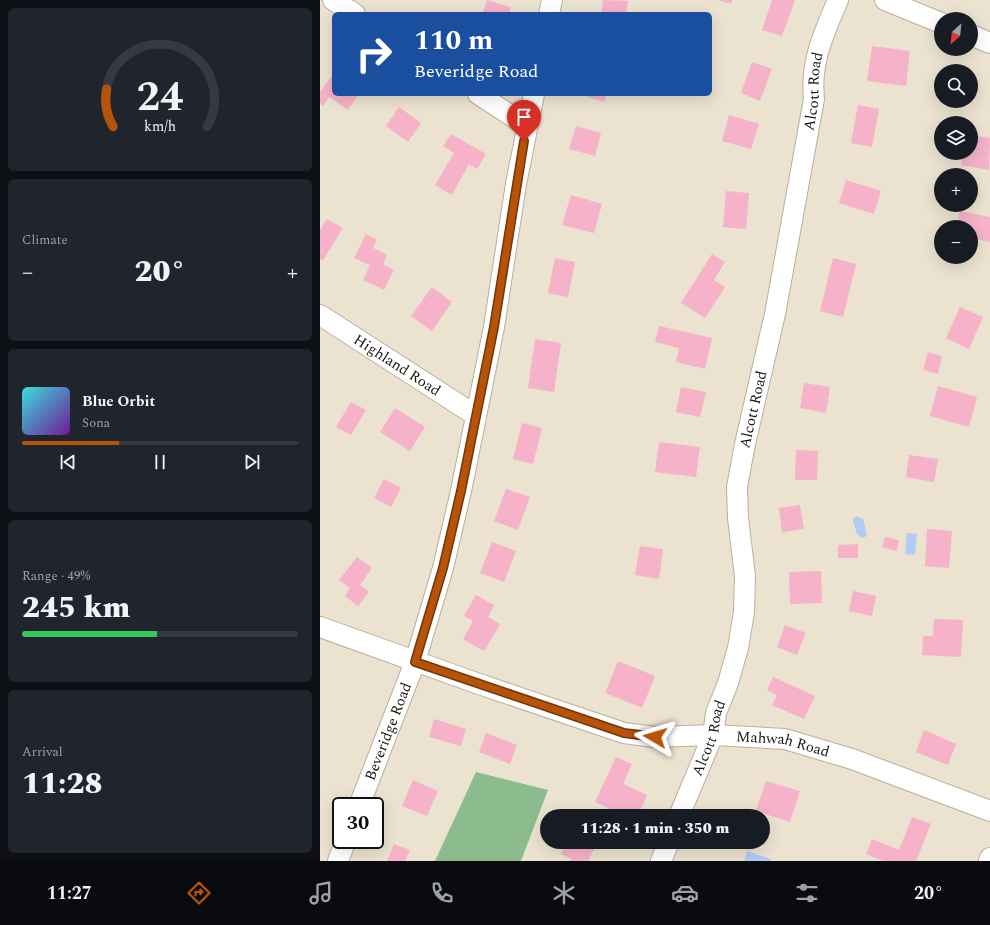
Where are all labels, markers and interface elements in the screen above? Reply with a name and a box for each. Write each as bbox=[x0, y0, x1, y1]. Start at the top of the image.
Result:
north arrow bbox=[934, 12, 978, 56]
map controls bbox=[934, 12, 978, 264]
text: 110 m bbox=[414, 19, 493, 62]
icon: right bbox=[348, 28, 400, 80]
street label: Alcott Road bbox=[797, 50, 830, 133]
text: Beveridge Road bbox=[414, 58, 538, 85]
button: search bbox=[934, 64, 978, 108]
text: 24 bbox=[137, 66, 183, 129]
pin bbox=[507, 100, 541, 141]
icon: arrive bbox=[513, 106, 535, 128]
text: km/h bbox=[144, 116, 176, 138]
button: layers bbox=[934, 116, 978, 160]
button: + bbox=[934, 168, 978, 212]
button: − bbox=[934, 220, 978, 264]
text: Climate bbox=[22, 230, 68, 250]
text: 20° bbox=[135, 249, 186, 295]
text: − bbox=[22, 256, 33, 289]
text: + bbox=[287, 256, 298, 289]
street label: Highland Road bbox=[349, 328, 445, 402]
street label: Alcott Road bbox=[733, 368, 774, 451]
text: Blue Orbit bbox=[82, 390, 155, 413]
text: Sona bbox=[82, 413, 110, 433]
icon: previous bbox=[57, 451, 79, 473]
icon: pause bbox=[149, 451, 171, 473]
icon: next bbox=[241, 451, 263, 473]
text: Range · 49% bbox=[22, 566, 90, 586]
text: 245 km bbox=[22, 585, 130, 631]
street label: Beveridge Road bbox=[359, 679, 418, 784]
street label: Alcott Road bbox=[686, 696, 732, 780]
position arrow bbox=[634, 716, 676, 758]
street label: Mahwah Road bbox=[735, 725, 832, 764]
text: Arrival bbox=[22, 742, 63, 762]
text: 11:28 bbox=[22, 761, 102, 807]
speed limit sign: 30 bbox=[332, 797, 384, 849]
text: 11:28 · 1 min · 350 m bbox=[581, 817, 729, 840]
icon: directions bbox=[185, 879, 213, 907]
icon: music bbox=[307, 879, 335, 907]
icon: phone bbox=[428, 879, 456, 907]
icon: climate bbox=[550, 879, 578, 907]
icon: car bbox=[671, 879, 699, 907]
icon: filters bbox=[793, 879, 821, 907]
text: 11:27 bbox=[47, 880, 92, 907]
text: 20° bbox=[914, 880, 943, 907]

